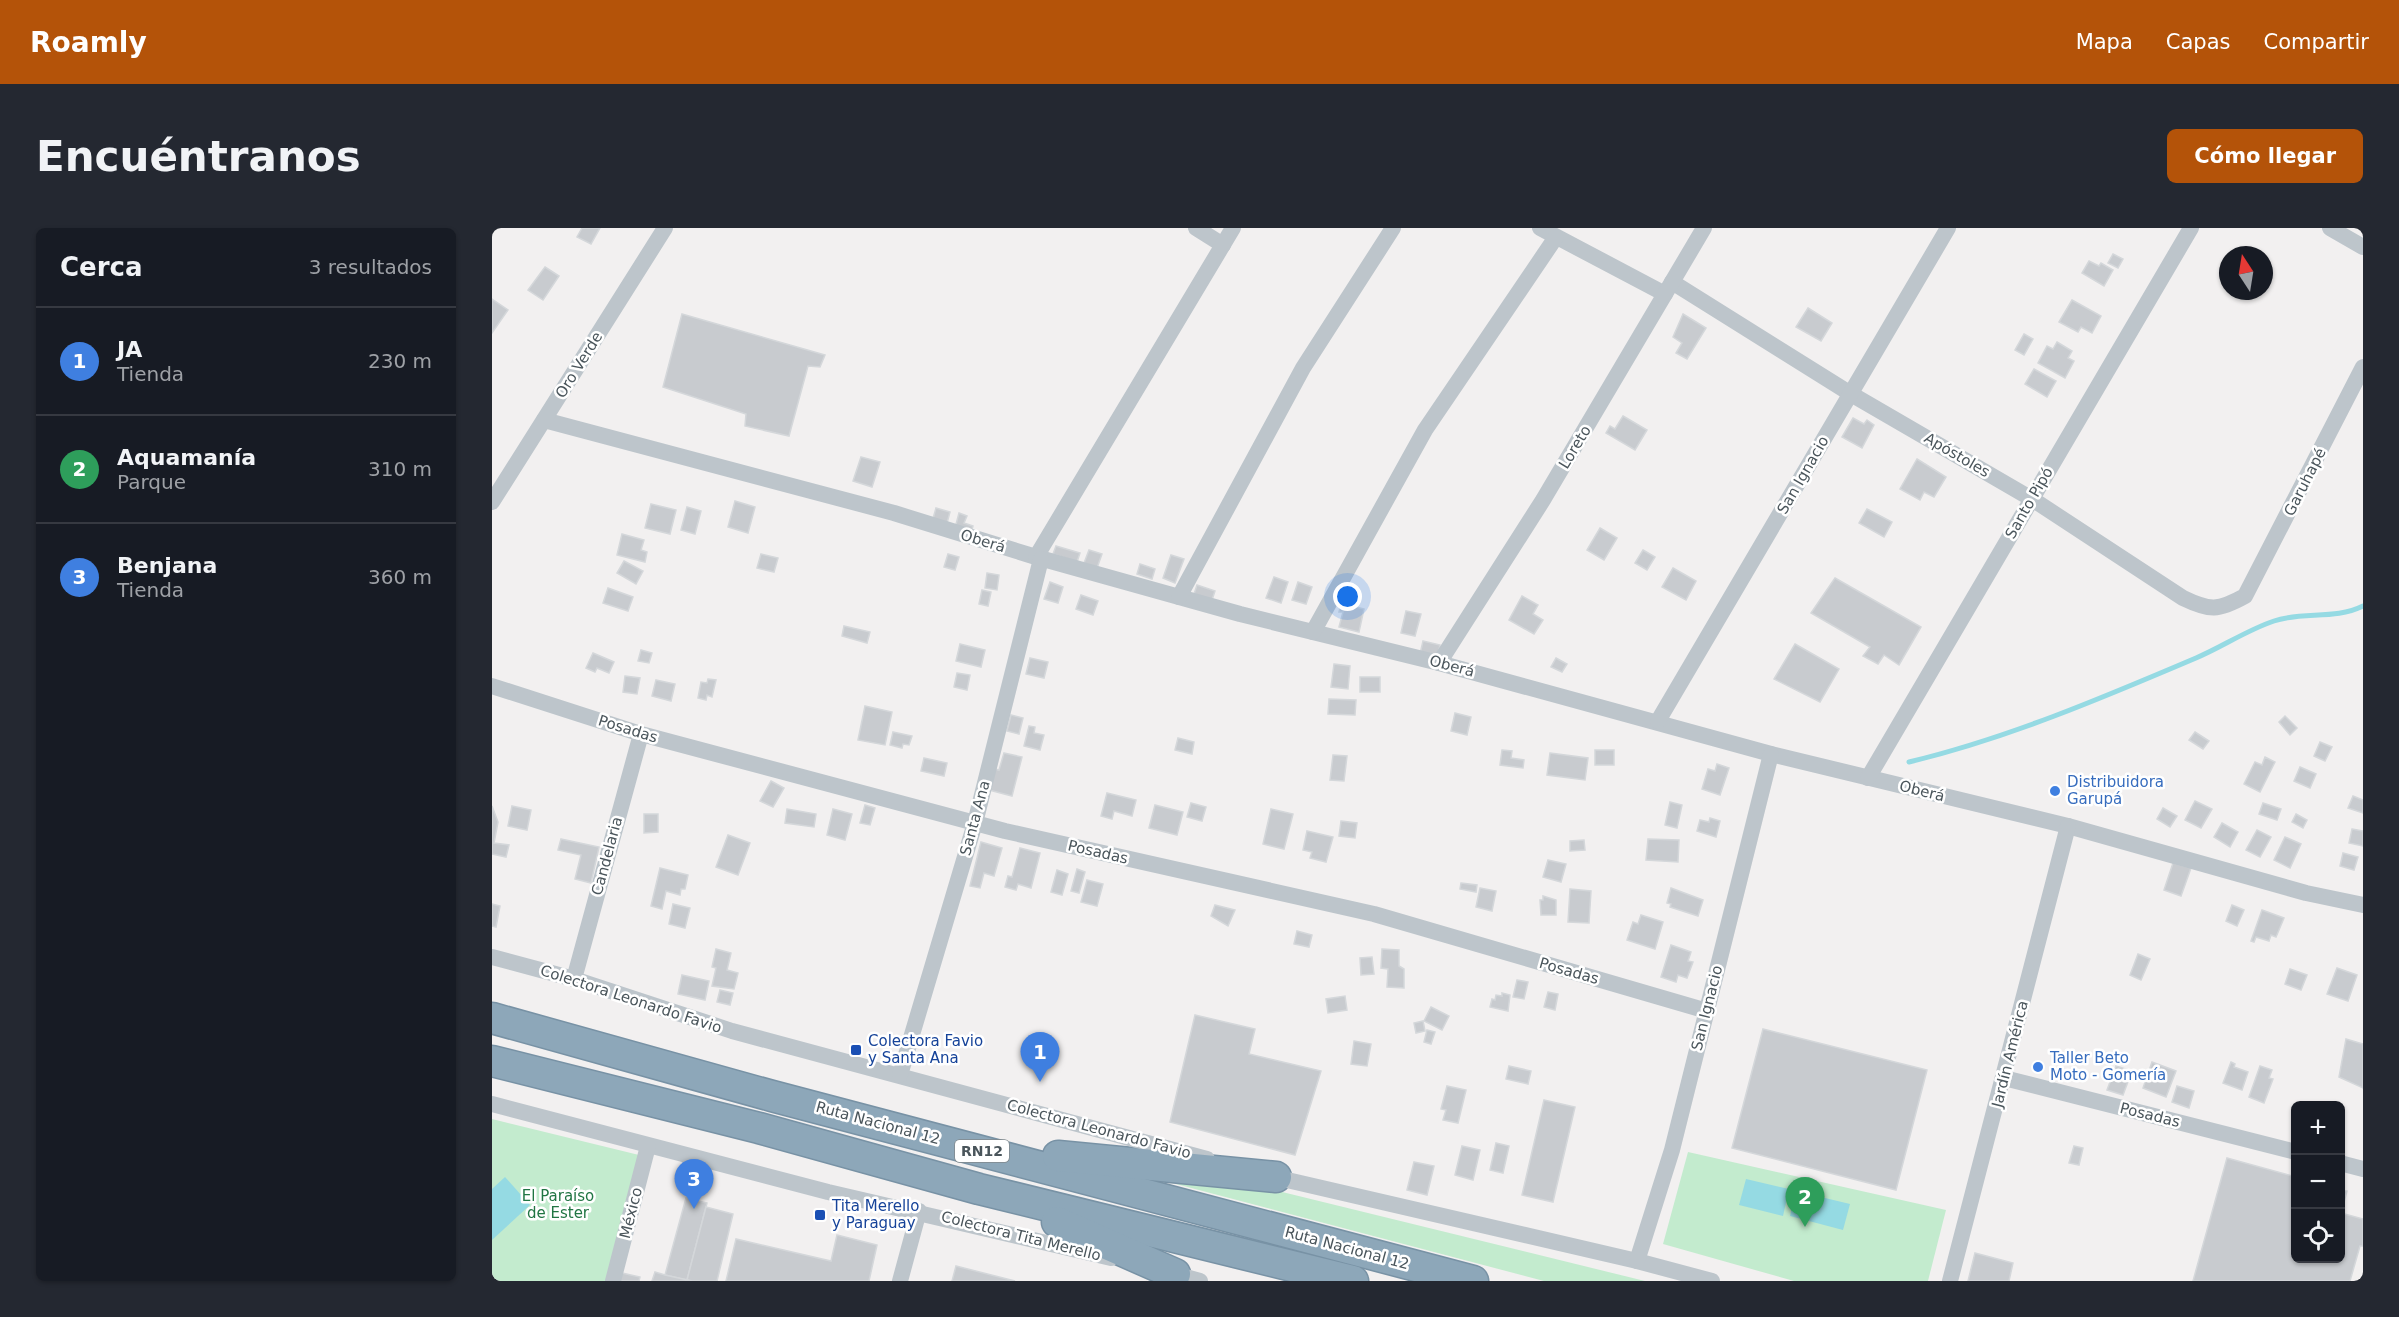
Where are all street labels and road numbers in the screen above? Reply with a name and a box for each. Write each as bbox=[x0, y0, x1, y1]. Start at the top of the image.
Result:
street label: Oro Verde bbox=[552, 329, 606, 401]
street label: Loreto bbox=[1555, 422, 1595, 472]
street label: Apóstoles bbox=[1921, 429, 1993, 481]
street label: San Ignacio bbox=[1773, 433, 1833, 517]
street label: Garuhapé bbox=[2280, 445, 2330, 519]
street label: Santo Pipó bbox=[2001, 464, 2057, 542]
street label: Oberá bbox=[958, 526, 1008, 556]
street label: Oberá bbox=[1427, 651, 1477, 681]
street label: Posadas bbox=[596, 711, 660, 747]
street label: Oberá bbox=[1898, 777, 1946, 805]
street label: Santa Ana bbox=[956, 778, 994, 858]
street label: Candelaria bbox=[588, 815, 626, 897]
street label: Posadas bbox=[1066, 836, 1130, 868]
street label: Posadas bbox=[1537, 954, 1601, 988]
street label: Colectora Leonardo Favio bbox=[538, 961, 724, 1037]
street label: San Ignacio bbox=[1688, 964, 1726, 1052]
street label: Jardín América bbox=[1988, 999, 2032, 1110]
street label: Colectora Leonardo Favio bbox=[1005, 1096, 1193, 1162]
street label: Ruta Nacional 12 bbox=[814, 1098, 942, 1148]
street label: Posadas bbox=[2118, 1099, 2182, 1131]
road number: RN12 bbox=[955, 1140, 1009, 1162]
street label: México bbox=[616, 1185, 646, 1241]
street label: Colectora Tita Merello bbox=[939, 1207, 1103, 1265]
street label: Ruta Nacional 12 bbox=[1283, 1223, 1411, 1273]

